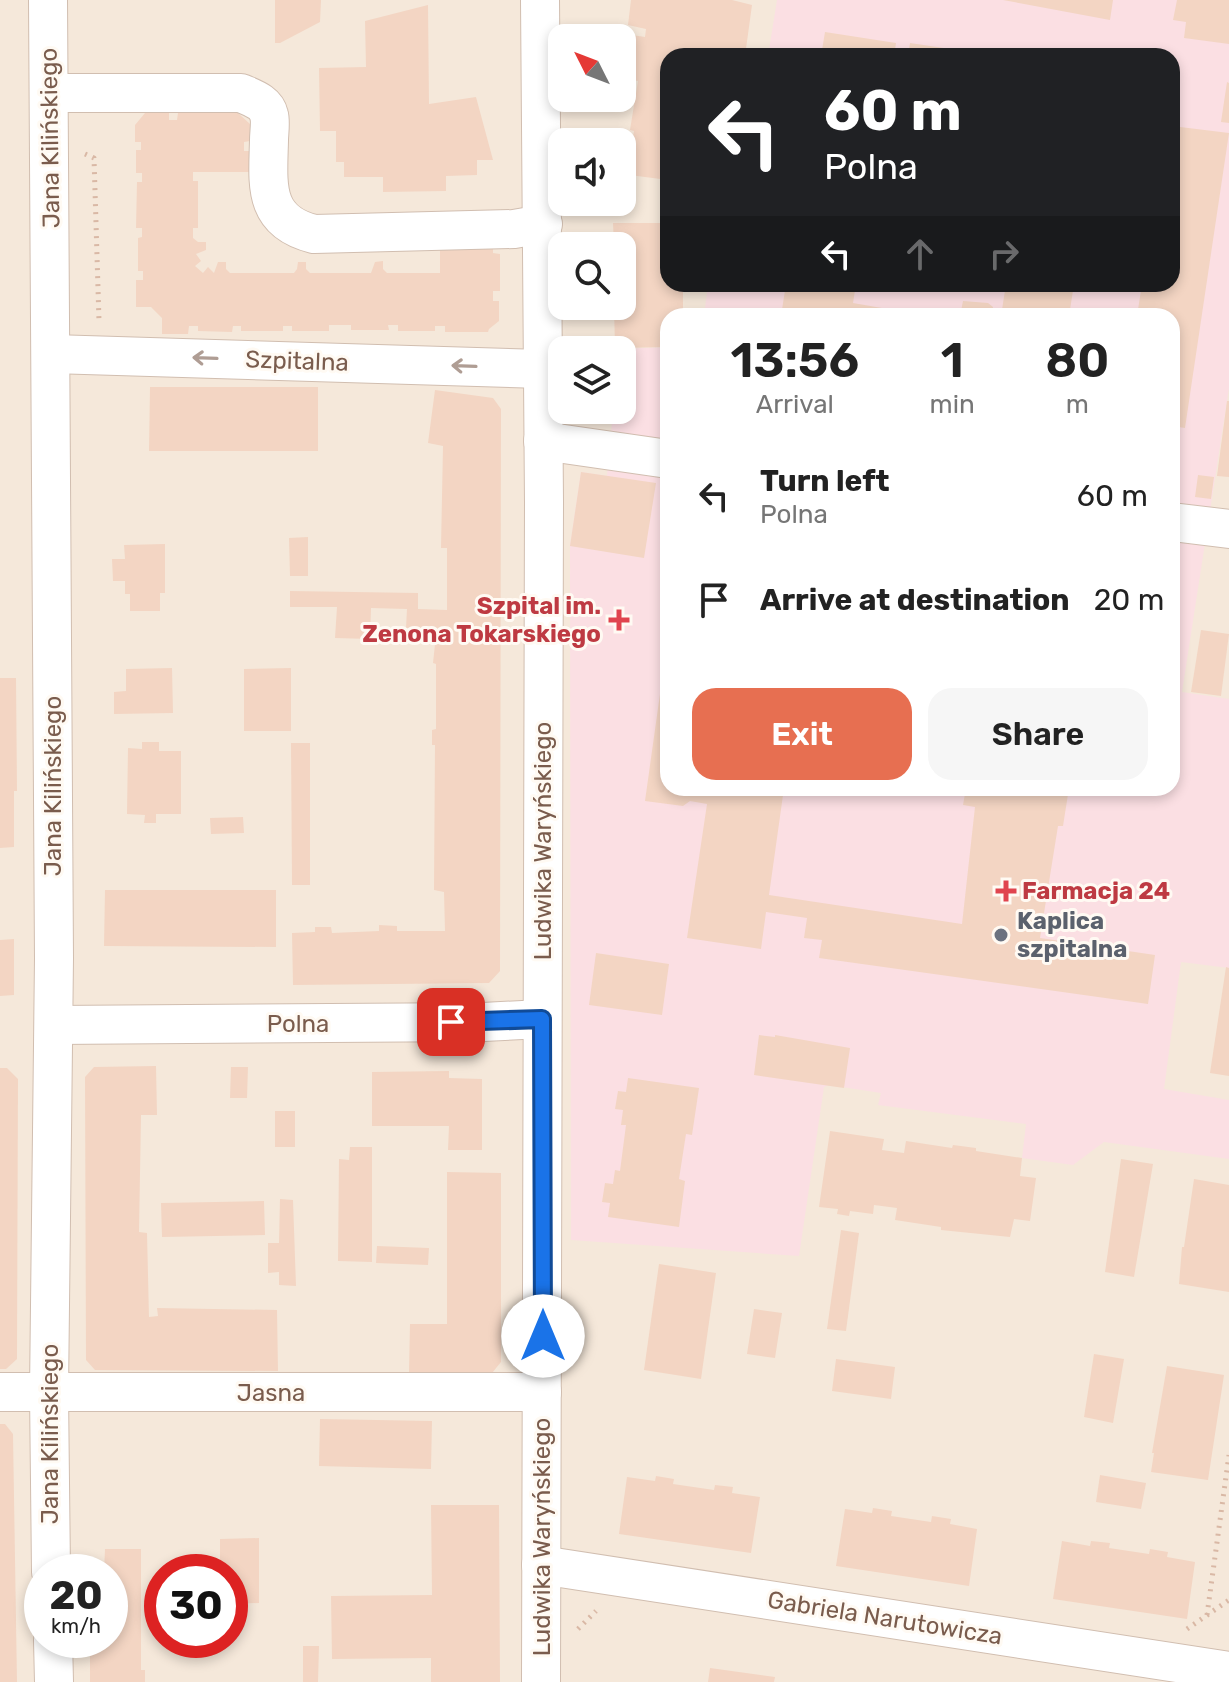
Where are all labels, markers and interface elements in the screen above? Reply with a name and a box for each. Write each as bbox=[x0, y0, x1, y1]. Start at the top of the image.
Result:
north arrow bbox=[548, 24, 636, 112]
map controls bbox=[548, 24, 636, 424]
street label: Jana Kilińskiego bbox=[34, 48, 66, 228]
text: 60 m bbox=[824, 78, 962, 144]
icon: left bbox=[692, 80, 796, 184]
button: sound bbox=[548, 128, 636, 216]
text: Polna bbox=[824, 145, 918, 188]
button: search bbox=[548, 232, 636, 320]
icon: left bbox=[814, 232, 858, 276]
icon: ahead bbox=[898, 232, 942, 276]
icon: right bbox=[982, 232, 1026, 276]
text: 13:56 bbox=[731, 332, 859, 389]
text: 1 bbox=[941, 332, 964, 389]
text: 80 bbox=[1045, 332, 1109, 389]
button: layers bbox=[548, 336, 636, 424]
street label: Szpitalna bbox=[245, 345, 349, 377]
one-way arrow bbox=[192, 351, 219, 366]
one-way arrow bbox=[451, 358, 478, 373]
text: Arrival bbox=[756, 389, 834, 420]
text: min bbox=[930, 389, 975, 420]
text: m bbox=[1066, 389, 1089, 420]
text: Turn left bbox=[760, 463, 890, 499]
icon: left bbox=[692, 474, 736, 518]
text: 60 m bbox=[1077, 478, 1148, 514]
text: Polna bbox=[760, 499, 828, 530]
icon: arrive bbox=[692, 578, 736, 622]
text: Arrive at destination bbox=[760, 582, 1070, 618]
text: 20 m bbox=[1094, 582, 1164, 618]
place label: Szpital im. Zenona Tokarskiego bbox=[362, 592, 601, 648]
marker: Szpital im. Zenona Tokarskiego bbox=[608, 609, 630, 631]
button: Exit bbox=[692, 688, 912, 780]
button: Share bbox=[928, 688, 1148, 780]
street label: Jana Kilińskiego bbox=[39, 696, 67, 876]
street label: Ludwika Waryńskiego bbox=[529, 722, 557, 960]
place label: Farmacja 24 bbox=[1022, 877, 1170, 905]
marker: Farmacja 24 bbox=[997, 882, 1015, 900]
place label: Kaplica szpitalna bbox=[1017, 907, 1127, 963]
marker: Kaplica szpitalna bbox=[992, 926, 1010, 944]
pin bbox=[417, 988, 485, 1056]
icon: arrive bbox=[429, 1000, 473, 1044]
street label: Polna bbox=[267, 1010, 329, 1038]
position arrow bbox=[501, 1294, 585, 1378]
street label: Jana Kilińskiego bbox=[36, 1344, 64, 1524]
street label: Jasna bbox=[237, 1379, 305, 1407]
street label: Ludwika Waryńskiego bbox=[528, 1418, 556, 1656]
speed limit sign: 30 bbox=[144, 1554, 248, 1658]
text: 20 bbox=[49, 1572, 103, 1619]
street label: Gabriela Narutowicza bbox=[766, 1586, 1004, 1650]
text: km/h bbox=[51, 1614, 101, 1638]

